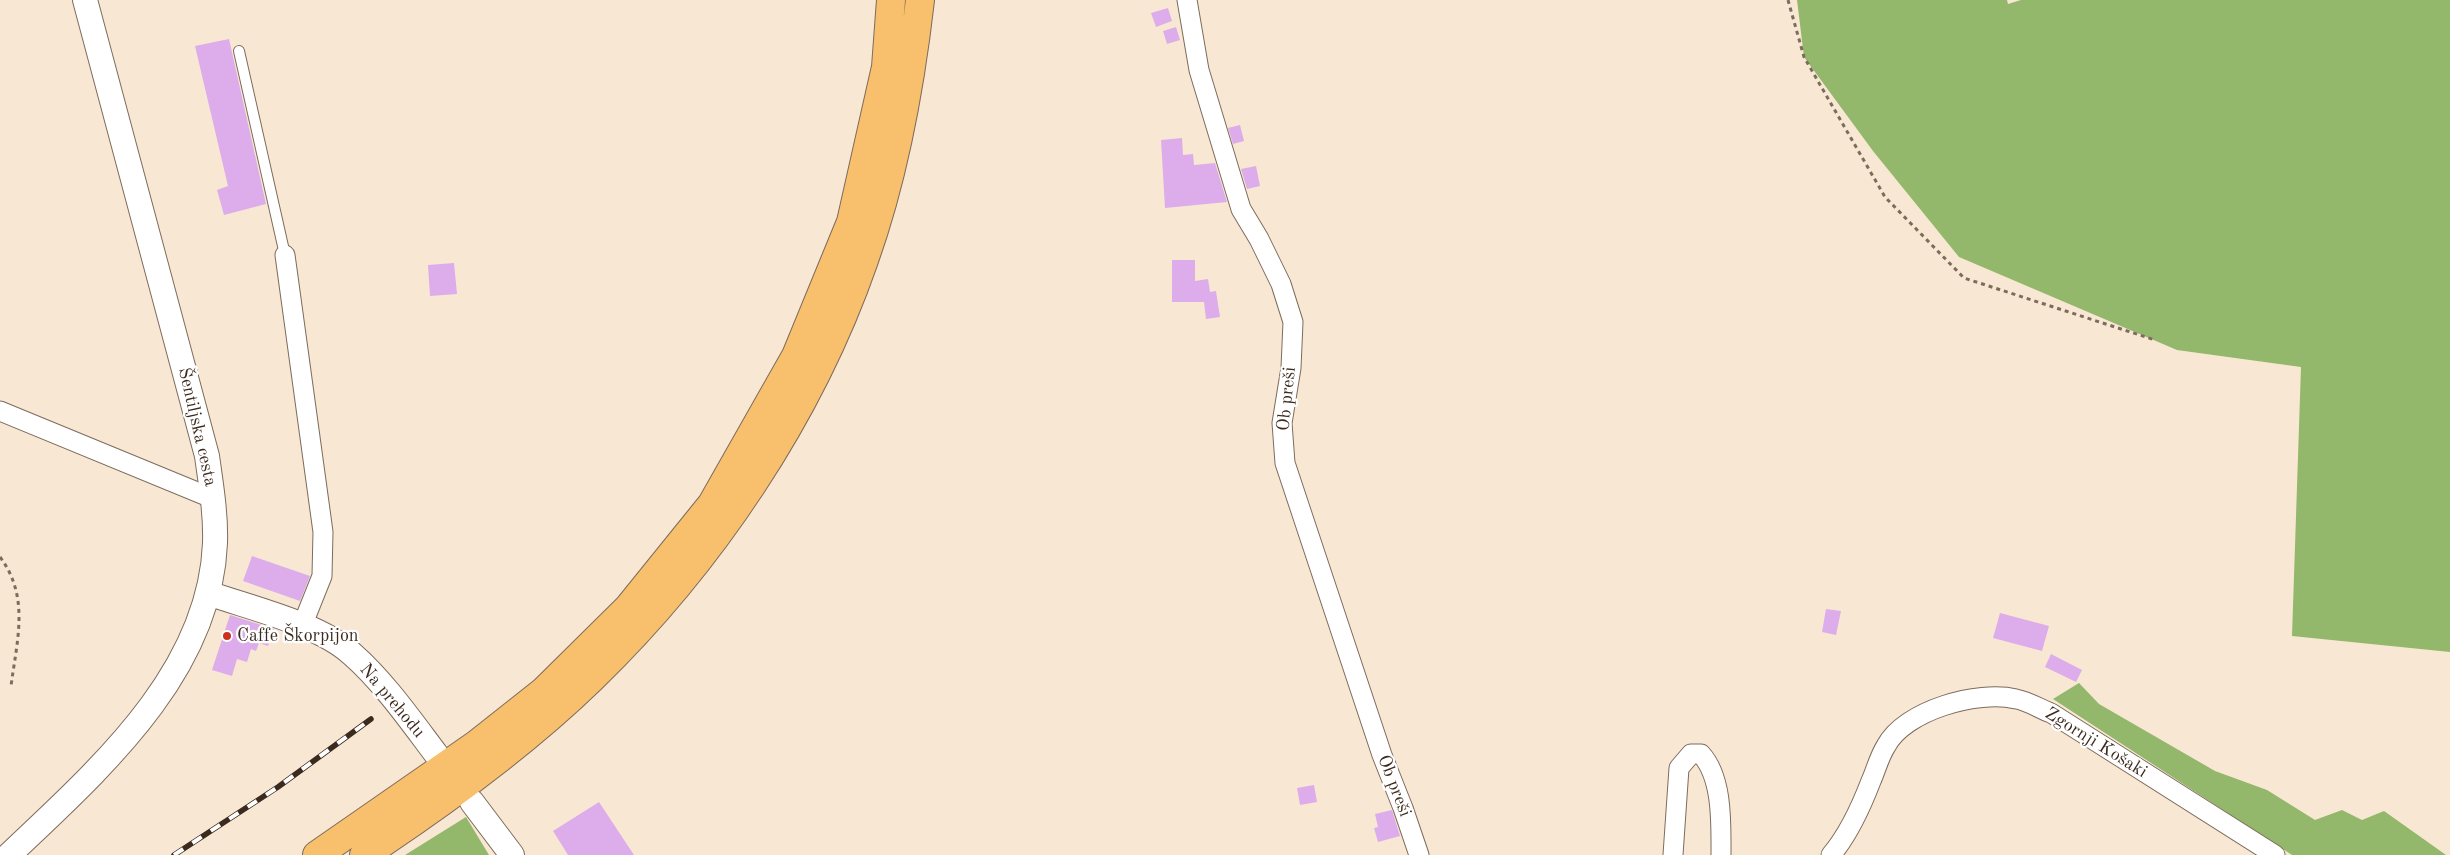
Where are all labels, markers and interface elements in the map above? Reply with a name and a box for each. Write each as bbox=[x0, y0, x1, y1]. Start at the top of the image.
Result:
street label: Šentiljska cesta bbox=[173, 366, 221, 488]
street label: Ob preši bbox=[1273, 366, 1301, 432]
place label: Caffe Škorpijon bbox=[237, 625, 359, 647]
marker: Caffe Škorpijon bbox=[221, 630, 233, 642]
street label: Na prehodu bbox=[355, 659, 429, 743]
street label: Zgornji Košaki bbox=[2041, 703, 2151, 783]
street label: Ob preši bbox=[1372, 752, 1416, 820]

